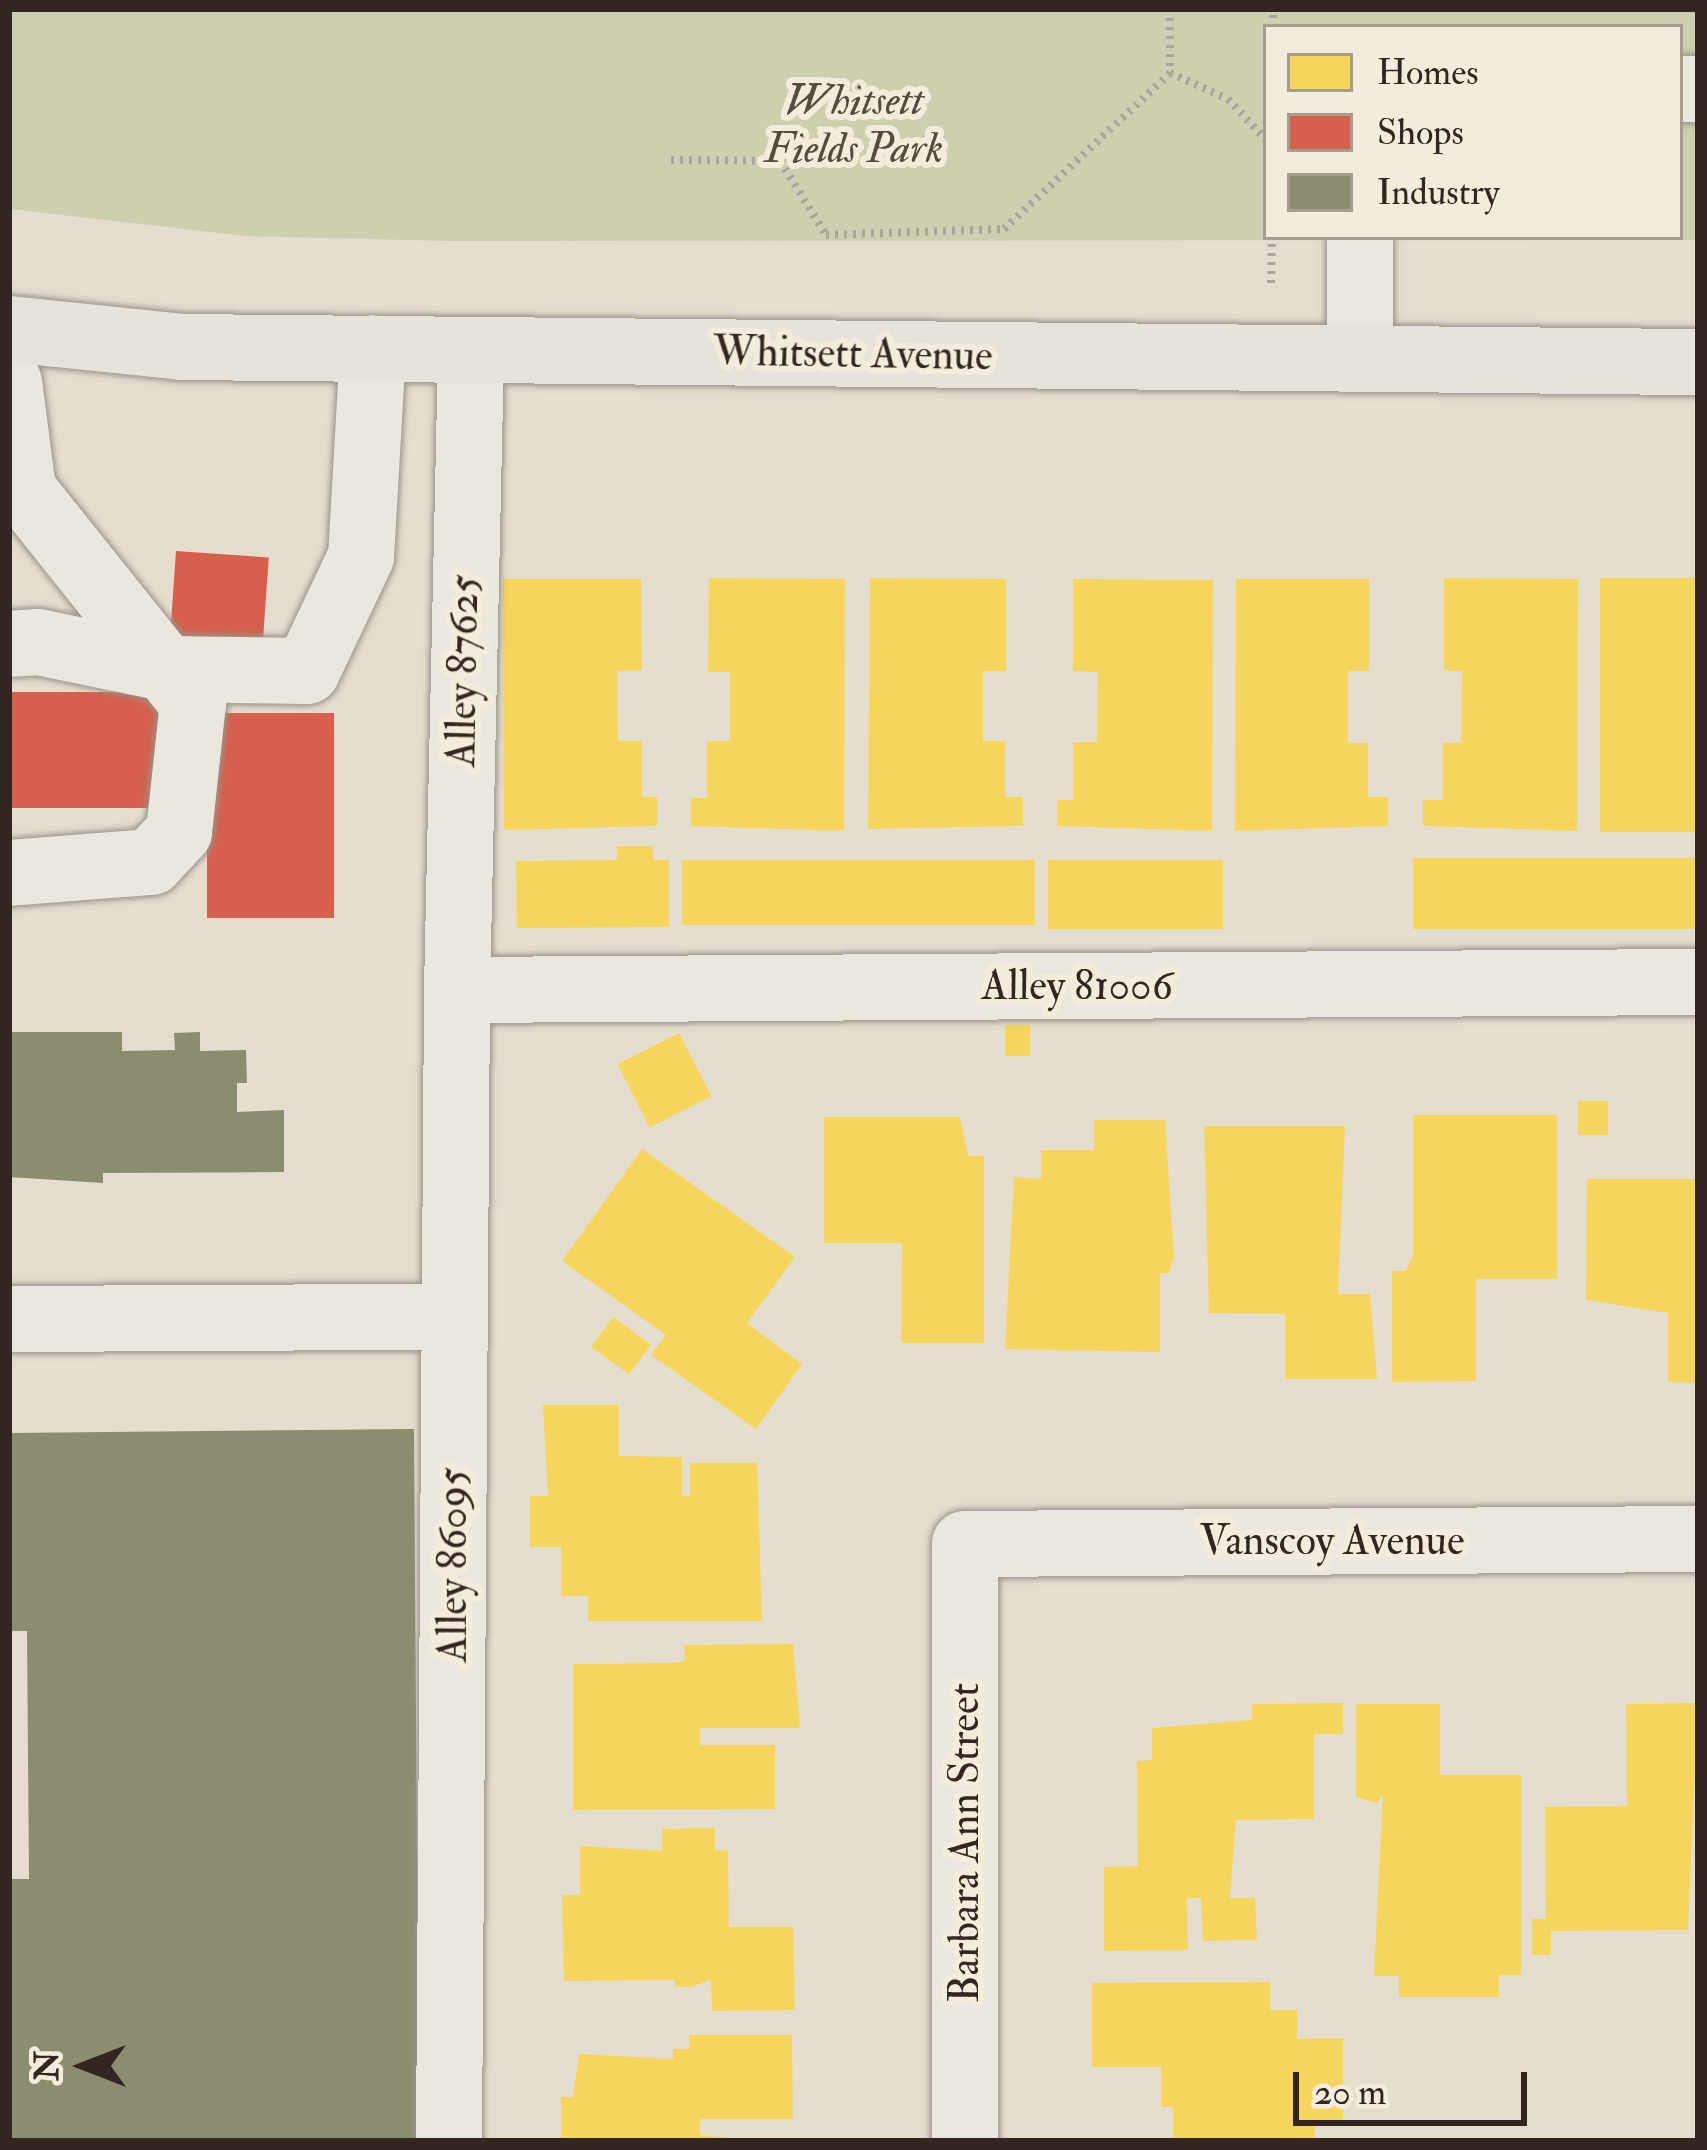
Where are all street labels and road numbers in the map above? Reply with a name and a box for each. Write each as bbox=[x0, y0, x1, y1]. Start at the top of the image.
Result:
street label: Whitsett Avenue bbox=[713, 326, 993, 382]
street label: Alley 87625 bbox=[436, 574, 490, 768]
street label: Alley 81006 bbox=[981, 961, 1173, 1011]
street label: Alley 86095 bbox=[428, 1467, 478, 1663]
street label: Vanscoy Avenue bbox=[1199, 1516, 1465, 1566]
street label: Barbara Ann Street bbox=[940, 1683, 990, 2003]

